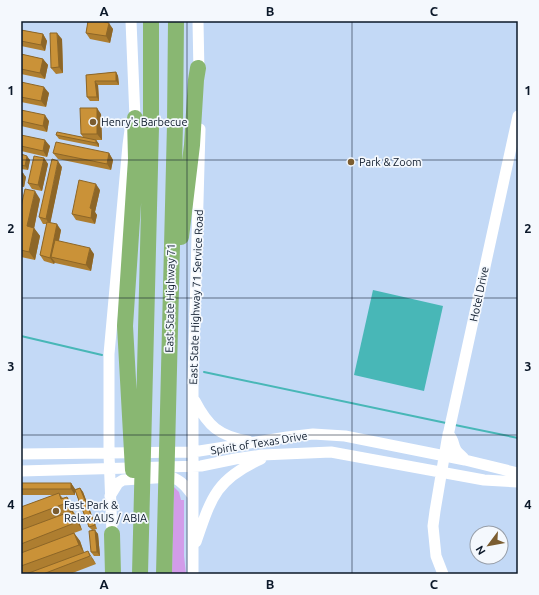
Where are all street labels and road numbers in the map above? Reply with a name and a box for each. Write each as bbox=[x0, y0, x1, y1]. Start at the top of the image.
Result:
street label: East State Highway 71 Service Road bbox=[187, 209, 205, 385]
street label: East State Highway 71 bbox=[163, 243, 177, 353]
street label: Hotel Drive bbox=[467, 265, 491, 323]
street label: Spirit of Texas Drive bbox=[210, 429, 308, 457]

